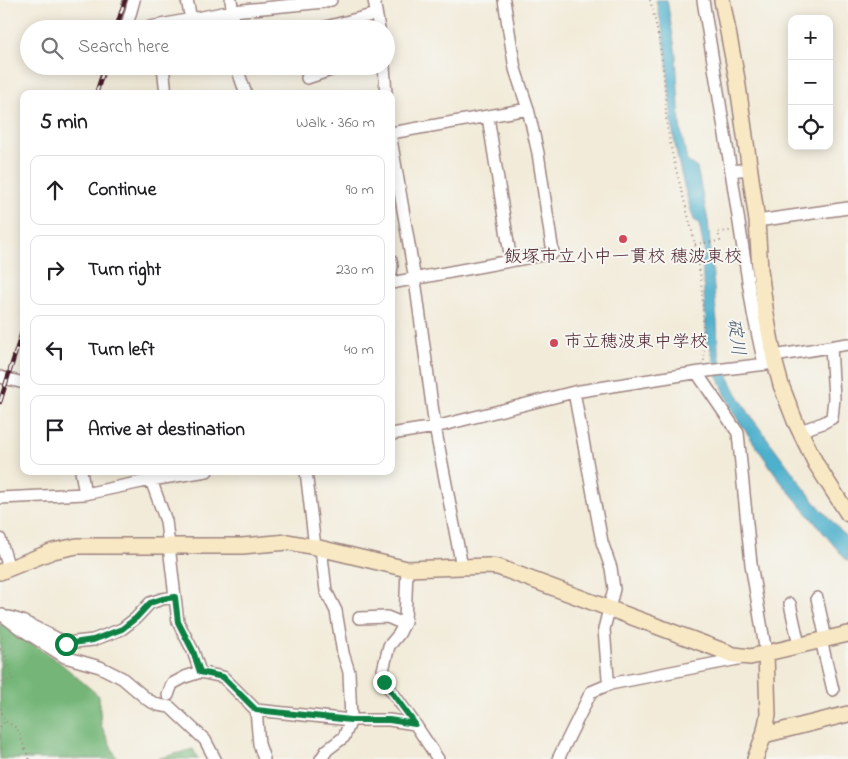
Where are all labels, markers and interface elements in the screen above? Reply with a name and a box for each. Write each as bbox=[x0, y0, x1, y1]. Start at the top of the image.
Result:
map controls bbox=[788, 15, 833, 150]
button: + bbox=[788, 15, 833, 60]
search box bbox=[20, 20, 395, 75]
icon: search bbox=[38, 34, 66, 62]
text: Search here bbox=[78, 34, 169, 61]
button: − bbox=[788, 60, 833, 105]
button: locate bbox=[788, 105, 833, 150]
text: 5 min bbox=[40, 108, 88, 138]
text: Walk · 360 m bbox=[296, 111, 375, 135]
icon: ahead bbox=[41, 176, 69, 204]
text: Continue bbox=[88, 177, 156, 204]
text: 90 m bbox=[346, 178, 374, 202]
marker: 飯塚市立小中一貫校 穂波東校 bbox=[617, 233, 629, 245]
place label: 飯塚市立小中一貫校 穂波東校 bbox=[504, 245, 742, 271]
icon: right bbox=[41, 256, 69, 284]
text: Turn right bbox=[88, 257, 161, 284]
text: 230 m bbox=[336, 258, 374, 282]
water label: 碇川 bbox=[719, 316, 751, 358]
place label: 市立穂波東中学校 bbox=[564, 330, 708, 356]
icon: left bbox=[41, 336, 69, 364]
text: Turn left bbox=[88, 337, 155, 364]
marker: 市立穂波東中学校 bbox=[548, 337, 560, 349]
text: 40 m bbox=[344, 338, 374, 362]
icon: arrive bbox=[41, 416, 69, 444]
text: Arrive at destination bbox=[88, 417, 245, 444]
route start bbox=[55, 633, 78, 656]
route end bbox=[373, 671, 396, 694]

